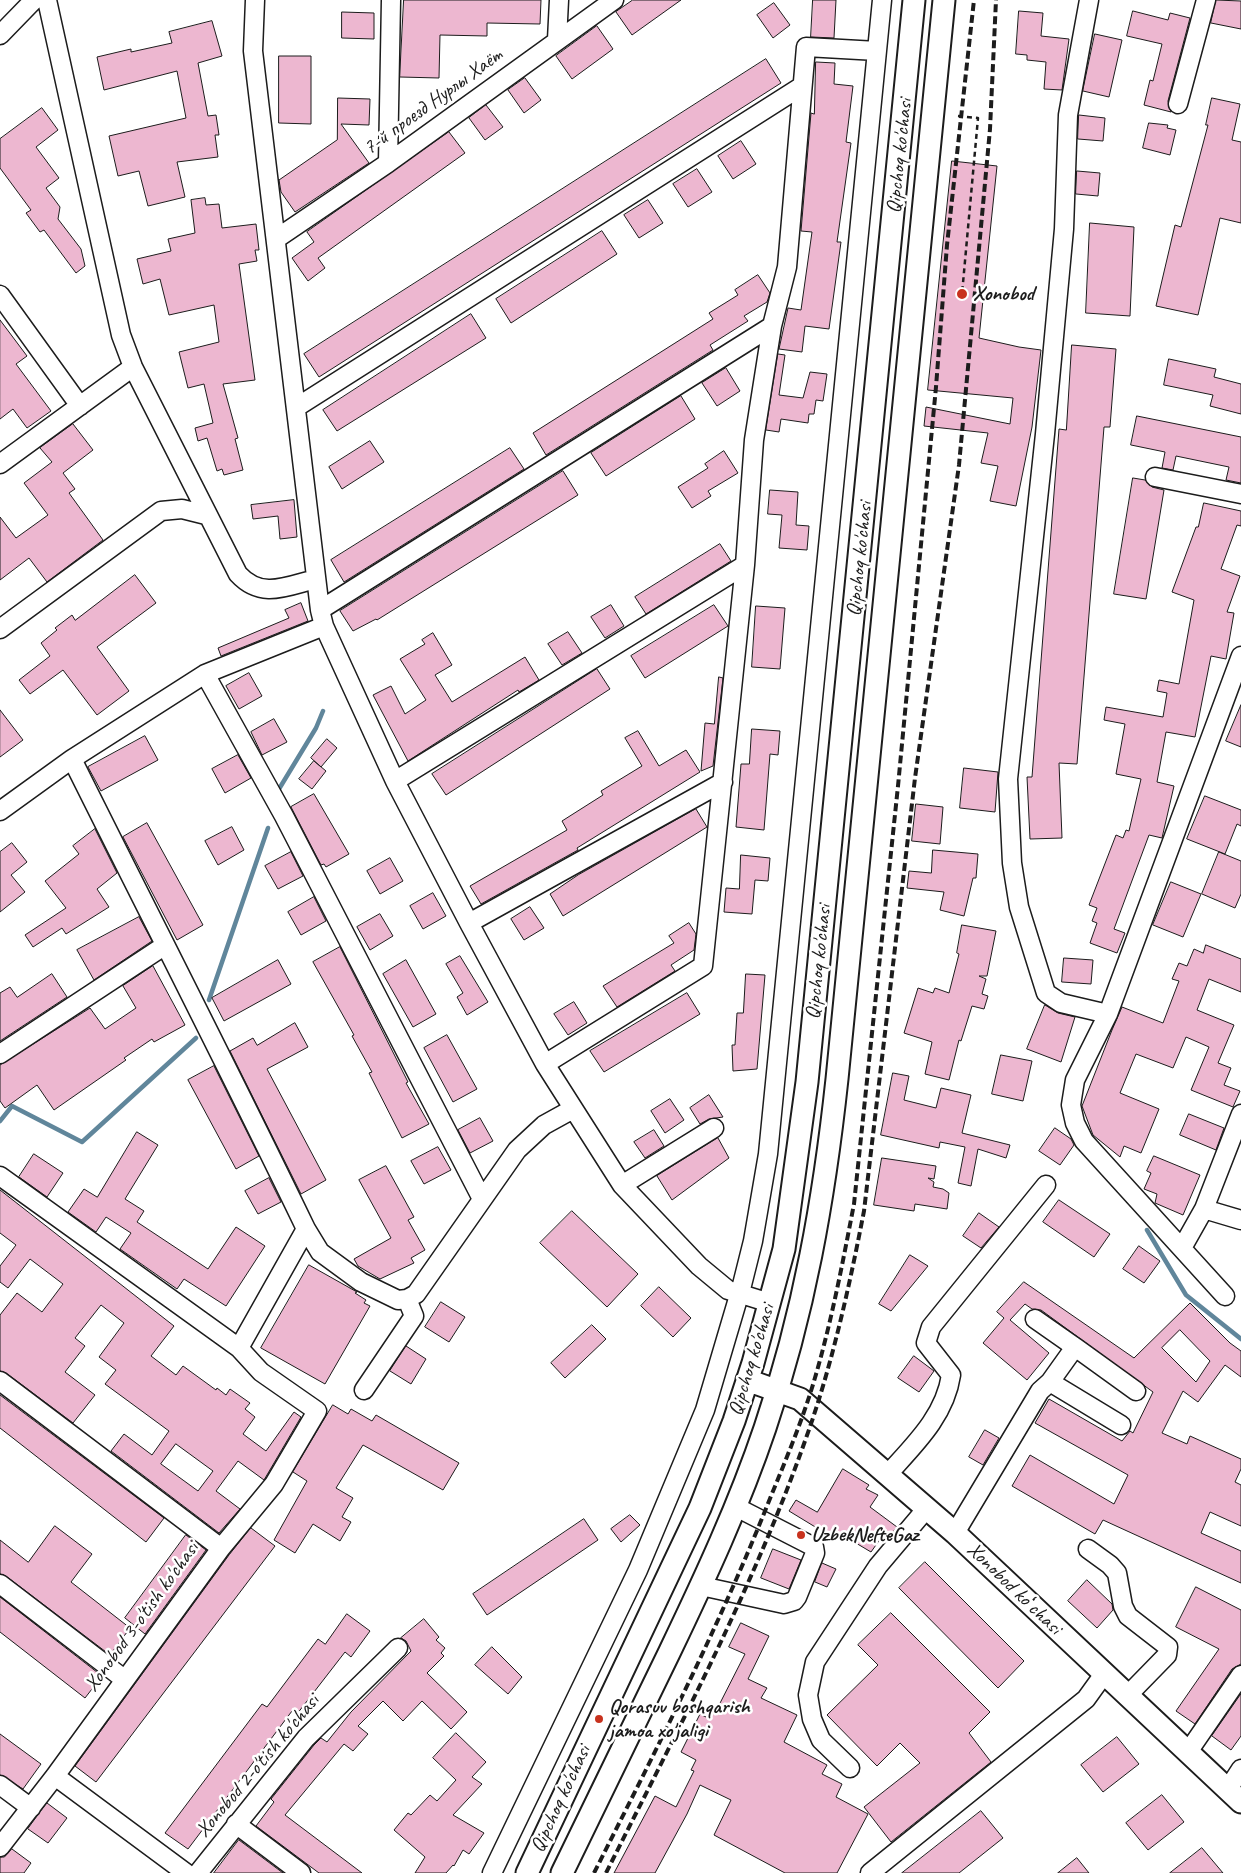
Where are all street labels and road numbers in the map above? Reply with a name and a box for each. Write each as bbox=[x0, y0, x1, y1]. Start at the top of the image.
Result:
street label: 7-й проезд Нурлы Хаёт bbox=[359, 43, 507, 161]
street label: Qipchoq ko'chasi bbox=[881, 97, 919, 215]
street label: Qipchoq ko'chasi bbox=[841, 500, 879, 618]
street label: Qipchoq ko'chasi bbox=[800, 903, 838, 1021]
street label: Qipchoq ko'chasi bbox=[723, 1301, 781, 1419]
street label: Xonobod 3-o'tish ko'chasi bbox=[79, 1537, 205, 1697]
street label: Xonobod koʻchasi bbox=[961, 1538, 1067, 1640]
street label: Xonobod 2-o'tish ko'chasi bbox=[191, 1689, 325, 1843]
street label: Qipchoq ko'chasi bbox=[525, 1741, 597, 1857]

